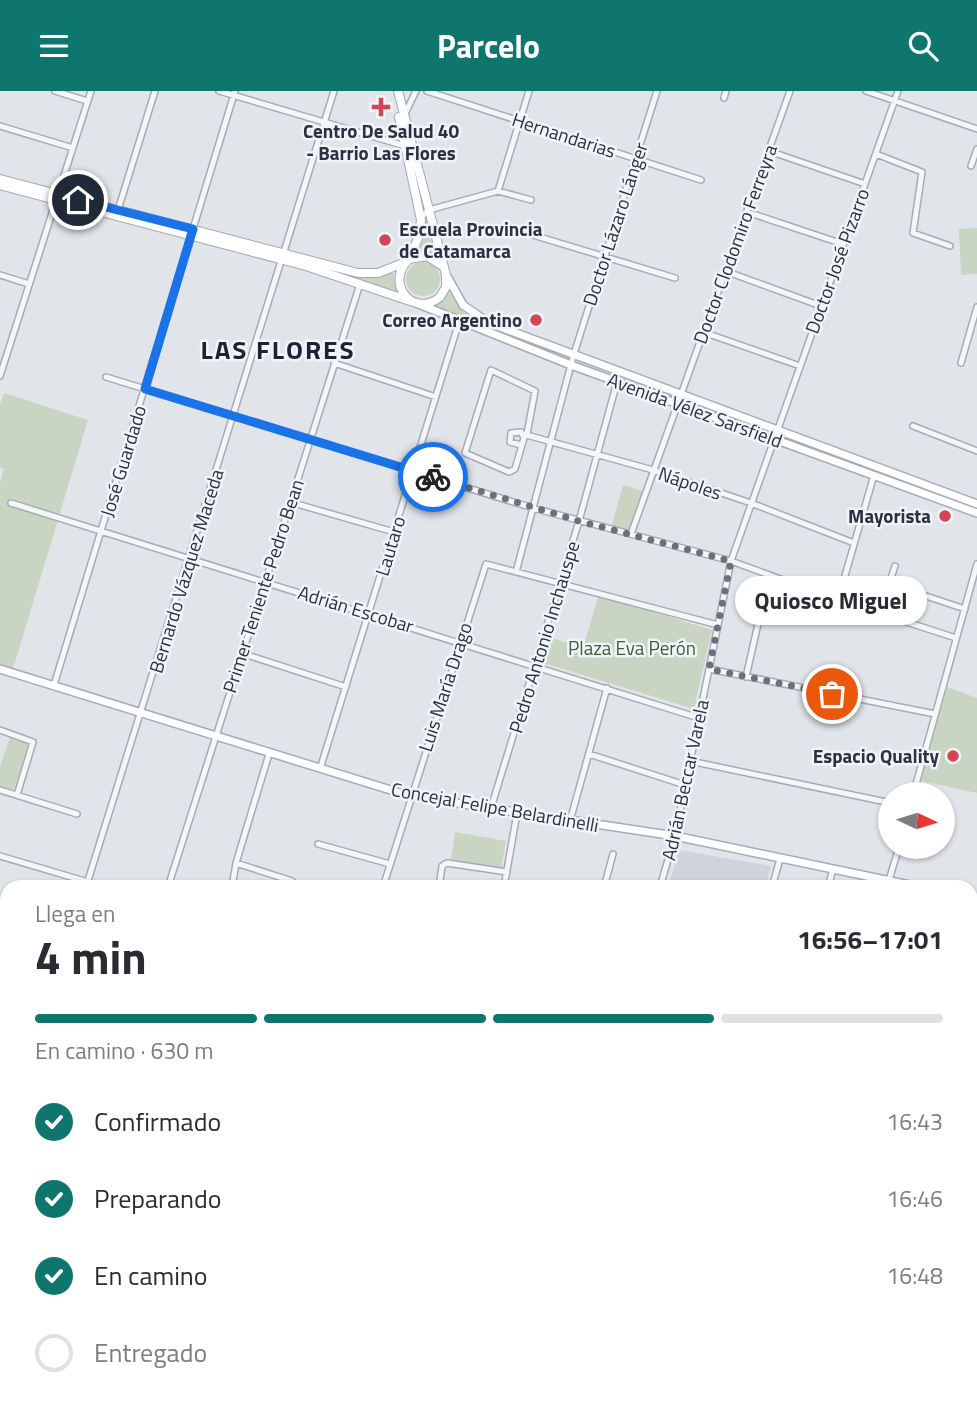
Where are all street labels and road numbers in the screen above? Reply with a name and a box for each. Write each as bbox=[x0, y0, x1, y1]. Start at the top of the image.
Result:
street label: Hernandarias bbox=[509, 104, 620, 165]
street label: Doctor Lázaro Lánger bbox=[574, 138, 655, 309]
street label: Doctor Clodomiro Ferreyra bbox=[685, 140, 784, 348]
street label: Doctor José Pizarro bbox=[797, 184, 876, 338]
street label: Avenida Vélez Sarsfield bbox=[604, 364, 787, 455]
street label: José Guardado bbox=[92, 401, 153, 520]
street label: Nápoles bbox=[655, 458, 726, 507]
street label: Bernardo Vázquez Maceda bbox=[141, 465, 231, 677]
street label: Primer Teniente Pedro Bean bbox=[214, 475, 311, 696]
street label: Lautaro bbox=[367, 512, 412, 579]
street label: Pedro Antonio Inchauspe bbox=[500, 537, 587, 737]
street label: Adrián Escobar bbox=[295, 577, 418, 640]
street label: Luis María Drago bbox=[410, 618, 479, 755]
street label: Adrián Beccar Varela bbox=[653, 696, 716, 863]
street label: Concejal Felipe Belardinelli bbox=[389, 774, 601, 839]

